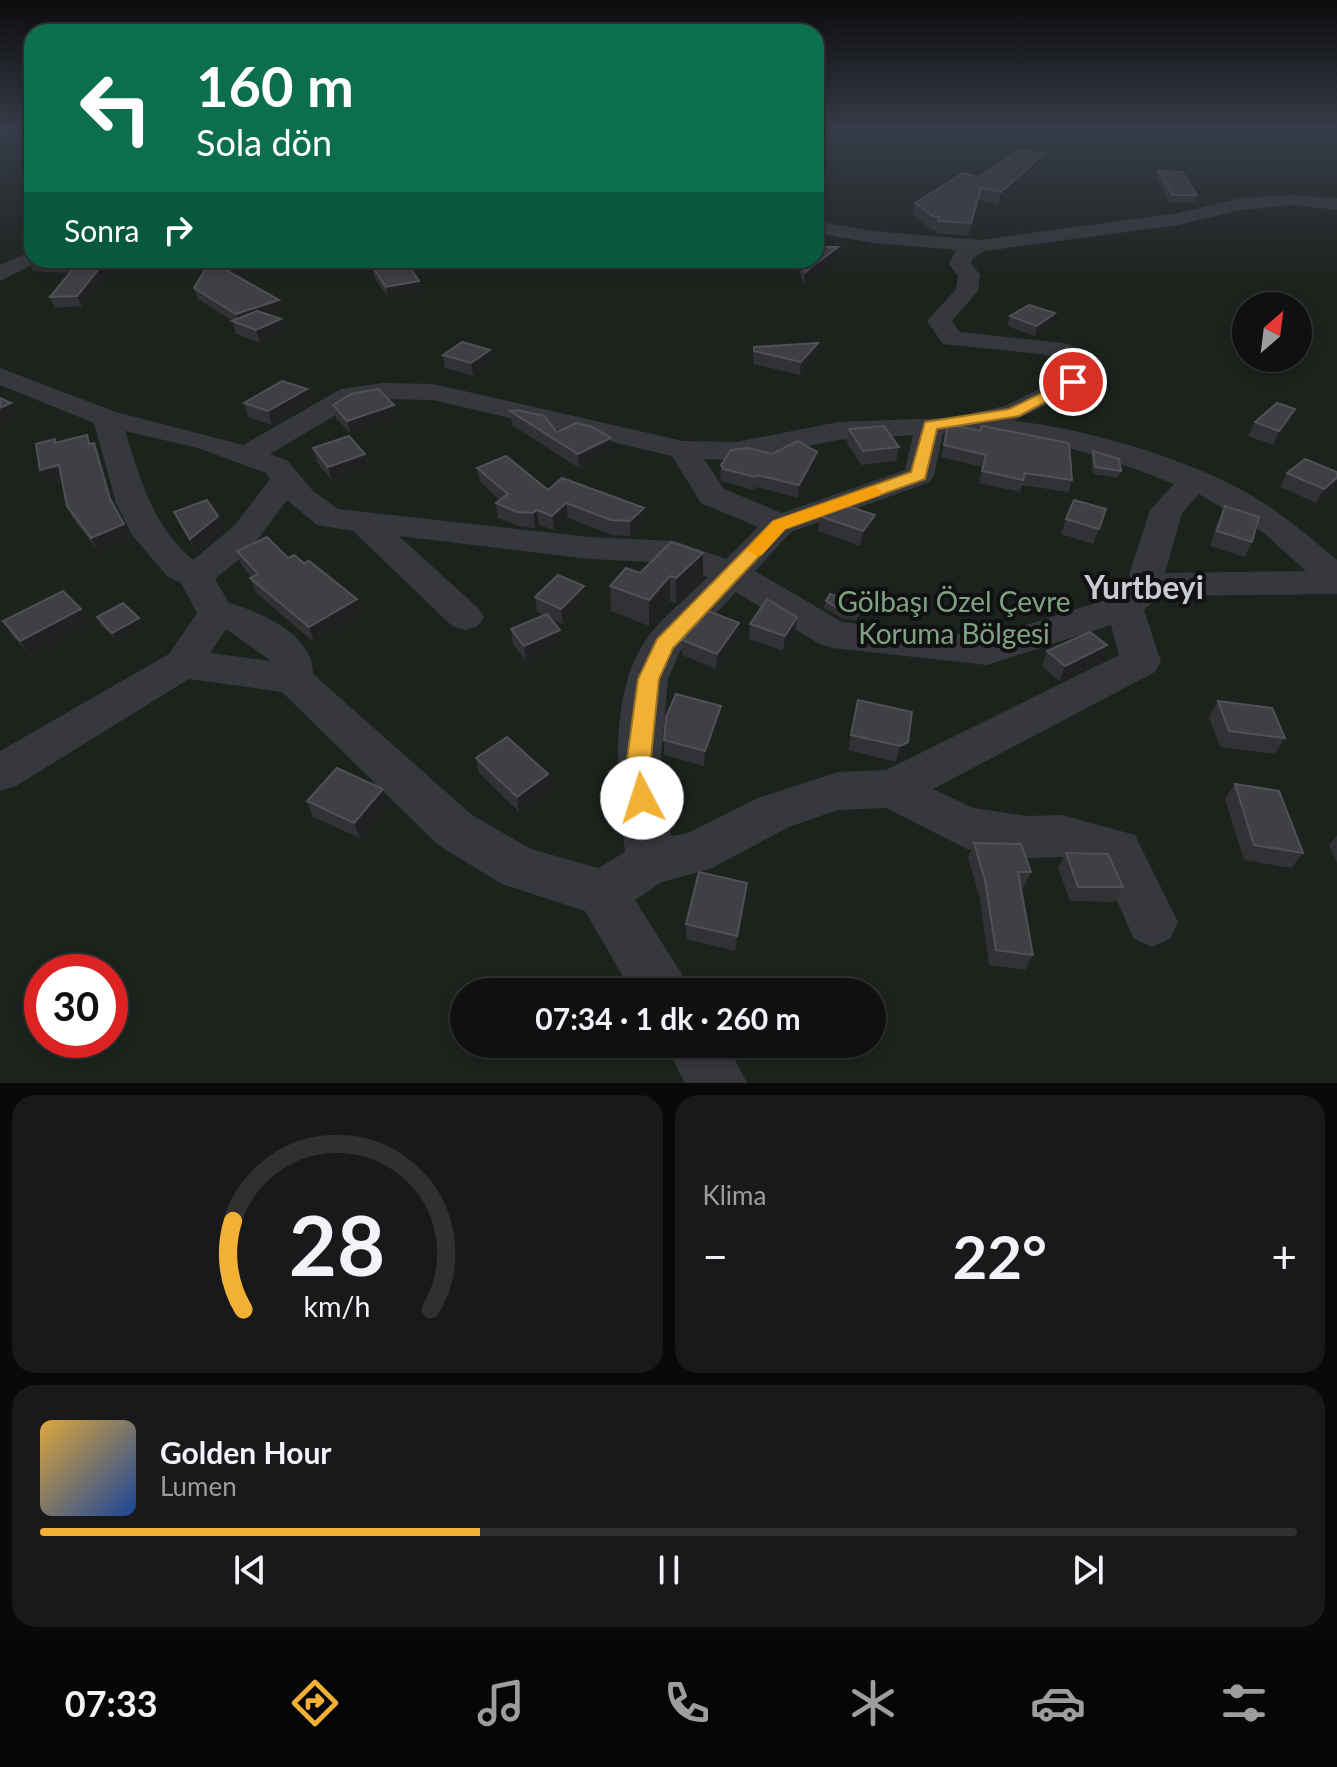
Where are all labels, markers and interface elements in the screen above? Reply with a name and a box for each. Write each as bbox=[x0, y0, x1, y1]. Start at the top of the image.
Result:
text: 160 m bbox=[196, 52, 354, 119]
icon: left bbox=[64, 56, 168, 160]
text: Sola dön bbox=[196, 120, 332, 164]
icon: right bbox=[156, 208, 200, 252]
text: Sonra bbox=[64, 212, 140, 248]
north arrow bbox=[1232, 292, 1312, 372]
map controls bbox=[1232, 292, 1312, 372]
pin bbox=[1039, 348, 1107, 416]
icon: arrive bbox=[1051, 360, 1095, 404]
district label: Yurtbeyi bbox=[1083, 567, 1204, 606]
park label: Gölbaşı Özel Çevre Koruma Bölgesi bbox=[837, 584, 1071, 650]
position arrow bbox=[600, 756, 684, 840]
speed limit sign: 30 bbox=[24, 954, 128, 1058]
text: 07:34 · 1 dk · 260 m bbox=[535, 1000, 801, 1036]
text: Klima bbox=[703, 1179, 766, 1211]
text: 28 bbox=[289, 1194, 386, 1294]
text: 22° bbox=[952, 1220, 1047, 1292]
text: − bbox=[703, 1230, 728, 1282]
text: + bbox=[1271, 1230, 1297, 1282]
text: km/h bbox=[304, 1289, 371, 1323]
text: Golden Hour bbox=[160, 1434, 332, 1470]
text: Lumen bbox=[160, 1470, 237, 1502]
icon: previous bbox=[228, 1548, 272, 1592]
icon: pause bbox=[647, 1548, 691, 1592]
icon: next bbox=[1066, 1548, 1110, 1592]
icon: directions bbox=[287, 1675, 343, 1731]
icon: music bbox=[473, 1675, 529, 1731]
icon: phone bbox=[659, 1675, 715, 1731]
icon: climate bbox=[845, 1675, 901, 1731]
icon: car bbox=[1030, 1675, 1086, 1731]
icon: filters bbox=[1216, 1675, 1272, 1731]
text: 07:33 bbox=[65, 1681, 158, 1725]

